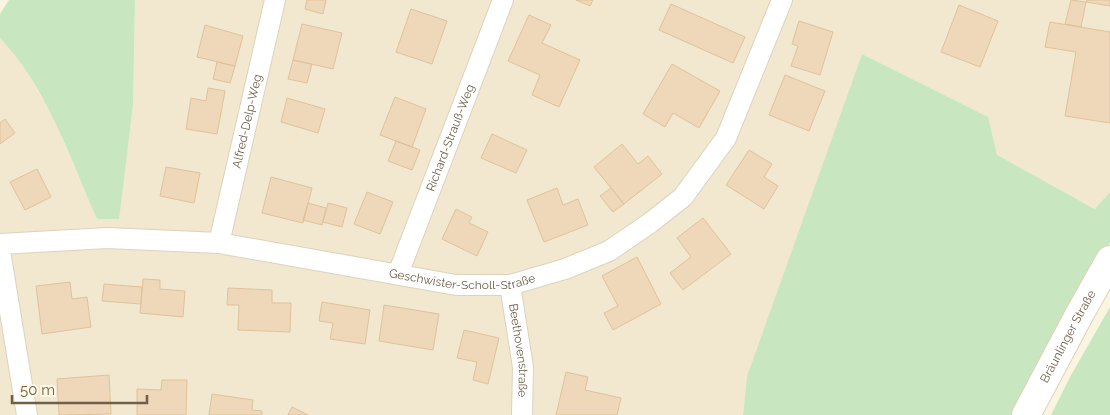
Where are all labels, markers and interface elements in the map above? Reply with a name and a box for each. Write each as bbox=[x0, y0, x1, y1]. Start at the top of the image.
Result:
street label: Alfred-Delp-Weg bbox=[229, 73, 265, 170]
street label: Richard-Strauß-Weg bbox=[423, 82, 477, 193]
street label: Geschwister-Scholl-Straße bbox=[388, 266, 537, 292]
street label: Bräunlinger Straße bbox=[1037, 288, 1098, 385]
street label: Beethovenstraße bbox=[506, 302, 530, 397]
scale bar bbox=[12, 372, 148, 404]
text: 50 m bbox=[20, 381, 55, 399]

